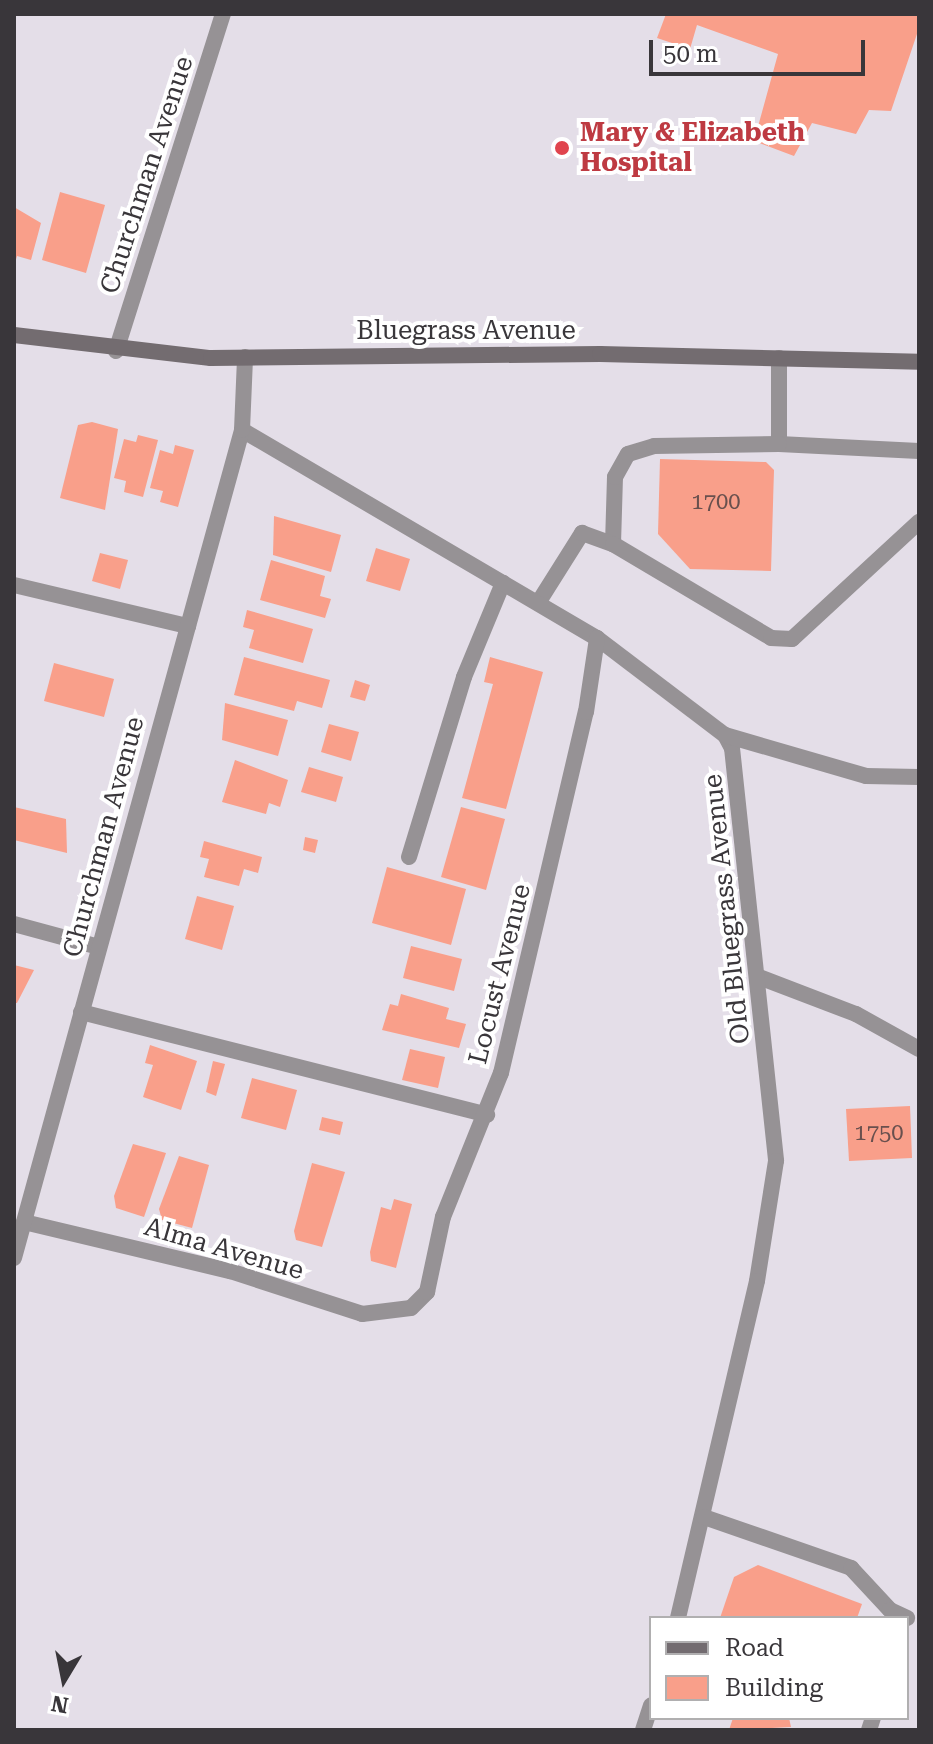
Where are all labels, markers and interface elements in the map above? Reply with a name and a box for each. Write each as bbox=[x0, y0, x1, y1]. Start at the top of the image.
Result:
scale bar bbox=[653, 24, 869, 74]
text: 50 m bbox=[663, 40, 718, 68]
street label: Churchman Avenue bbox=[94, 52, 200, 298]
place label: Mary & Elizabeth Hospital bbox=[580, 117, 805, 178]
marker: Mary & Elizabeth Hospital bbox=[551, 137, 573, 159]
street label: Bluegrass Avenue bbox=[356, 315, 576, 347]
house number: 1700 bbox=[691, 489, 741, 515]
street label: Churchman Avenue bbox=[57, 713, 151, 961]
street label: Old Bluegrass Avenue bbox=[697, 772, 757, 1046]
street label: Locust Avenue bbox=[463, 881, 537, 1067]
house number: 1750 bbox=[854, 1120, 904, 1146]
street label: Alma Avenue bbox=[141, 1211, 307, 1287]
legend bbox=[649, 1616, 909, 1720]
text: Road bbox=[725, 1634, 784, 1662]
north arrow bbox=[24, 1640, 104, 1720]
text: Building bbox=[725, 1674, 823, 1702]
text: N bbox=[49, 1690, 70, 1718]

